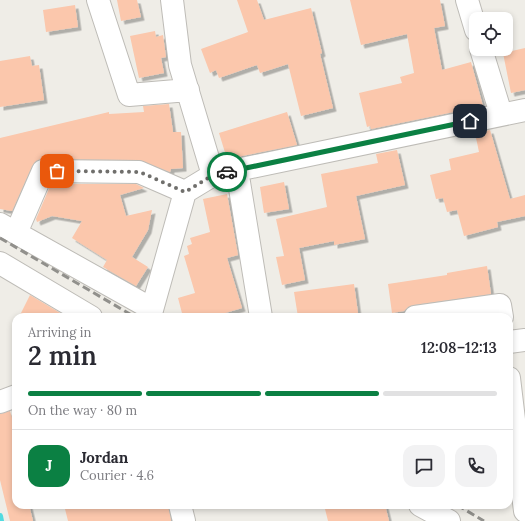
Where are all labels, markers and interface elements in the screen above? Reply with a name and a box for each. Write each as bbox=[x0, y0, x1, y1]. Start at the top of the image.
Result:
map controls bbox=[469, 12, 513, 56]
button: locate bbox=[469, 12, 513, 56]
pin bbox=[453, 104, 487, 138]
icon: home bbox=[459, 110, 481, 132]
courier bbox=[207, 152, 247, 192]
pin bbox=[40, 154, 74, 188]
icon: bag bbox=[46, 160, 68, 182]
icon: car bbox=[216, 161, 238, 183]
text: Arriving in bbox=[28, 324, 91, 341]
text: 12:08–12:13 bbox=[421, 338, 497, 357]
text: 2 min bbox=[28, 339, 97, 372]
text: On the way · 80 m bbox=[28, 402, 137, 419]
button: chat bbox=[403, 445, 445, 487]
button: phone bbox=[455, 445, 497, 487]
text: Jordan bbox=[80, 448, 128, 467]
text: J bbox=[46, 456, 52, 475]
text: Courier · 4.6 bbox=[80, 467, 154, 484]

